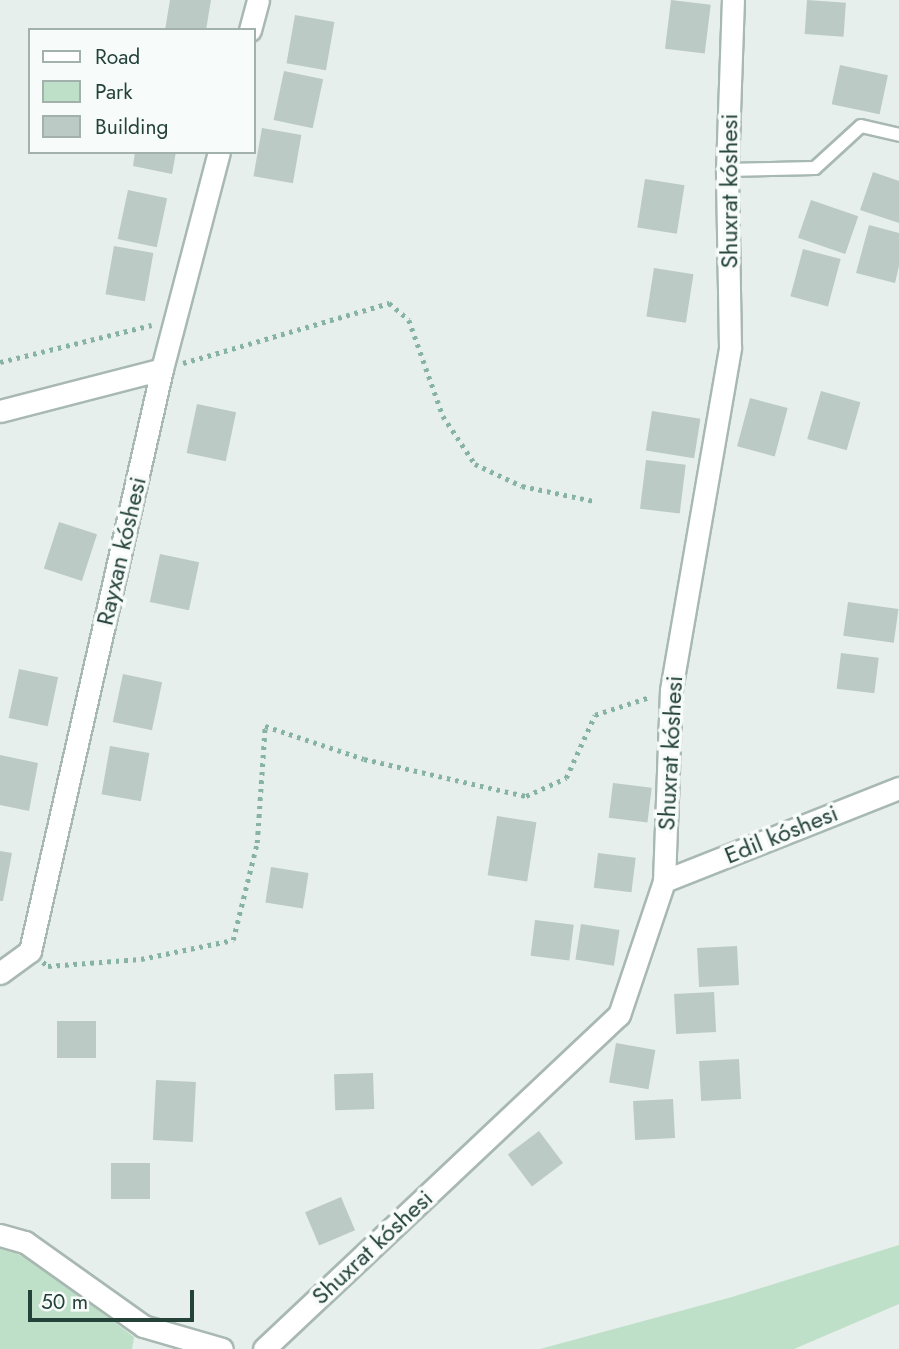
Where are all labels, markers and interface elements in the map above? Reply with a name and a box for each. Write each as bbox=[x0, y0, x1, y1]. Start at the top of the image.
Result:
legend bbox=[28, 28, 256, 154]
text: Road bbox=[95, 42, 140, 72]
text: Park bbox=[95, 77, 132, 107]
text: Building bbox=[95, 112, 168, 142]
street label: Shuxrat kóshesi bbox=[715, 113, 743, 269]
street label: Rayxan kóshesi bbox=[90, 474, 152, 628]
street label: Shuxrat kóshesi bbox=[652, 675, 688, 831]
street label: Edil kóshesi bbox=[720, 798, 842, 870]
street label: Shuxrat kóshesi bbox=[305, 1184, 439, 1310]
scale bar bbox=[32, 1276, 198, 1320]
text: 50 m bbox=[41, 1287, 88, 1317]

